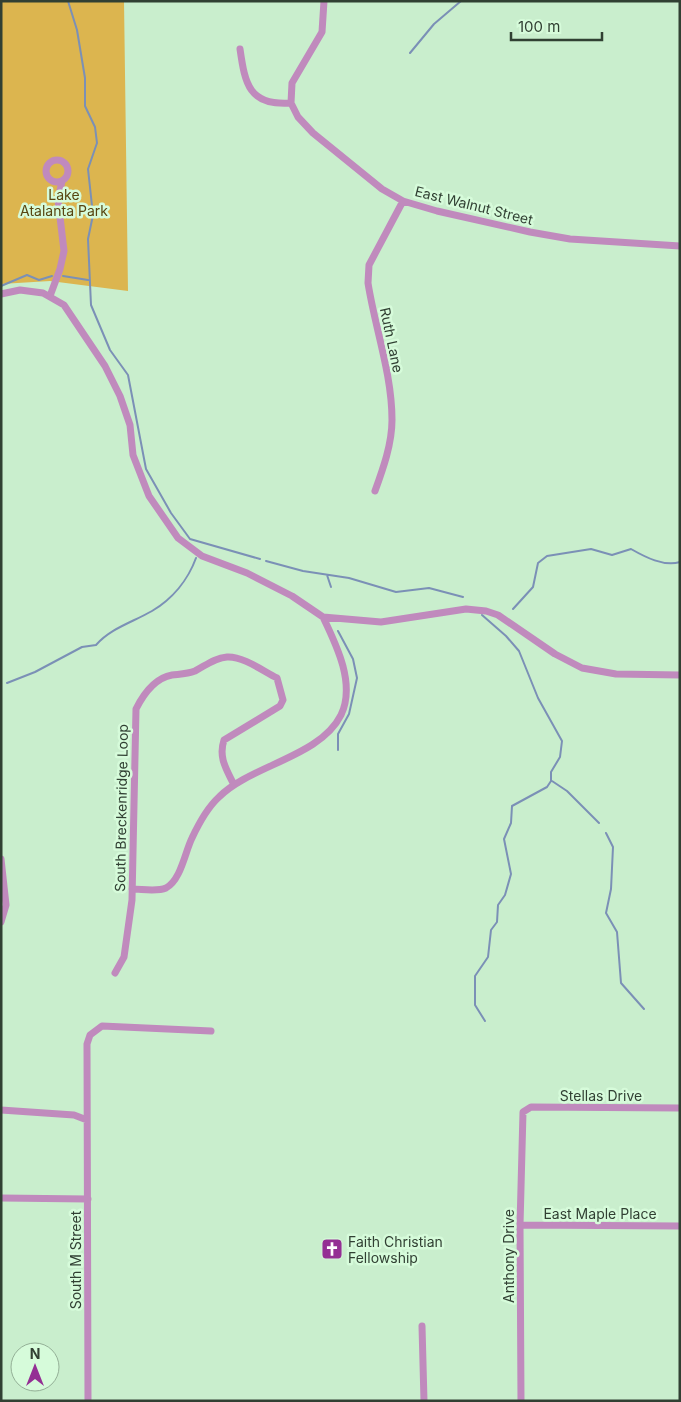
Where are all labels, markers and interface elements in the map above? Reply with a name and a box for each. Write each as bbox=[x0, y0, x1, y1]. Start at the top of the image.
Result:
scale bar bbox=[511, 10, 602, 42]
text: 100 m bbox=[518, 17, 560, 36]
street label: East Walnut Street bbox=[413, 182, 535, 228]
park label: Lake Atalanta Park bbox=[20, 186, 108, 219]
street label: Ruth Lane bbox=[377, 306, 407, 374]
street label: South Breckenridge Loop bbox=[111, 724, 131, 892]
street label: Stellas Drive bbox=[560, 1087, 642, 1104]
street label: East Maple Place bbox=[543, 1205, 657, 1222]
street label: Anthony Drive bbox=[500, 1209, 517, 1303]
street label: South M Street bbox=[67, 1210, 84, 1309]
place label: Faith Christian Fellowship bbox=[348, 1233, 443, 1266]
church icon: Faith Christian Fellowship bbox=[320, 1237, 344, 1261]
north arrow bbox=[10, 1342, 60, 1392]
text: N bbox=[30, 1345, 40, 1362]

